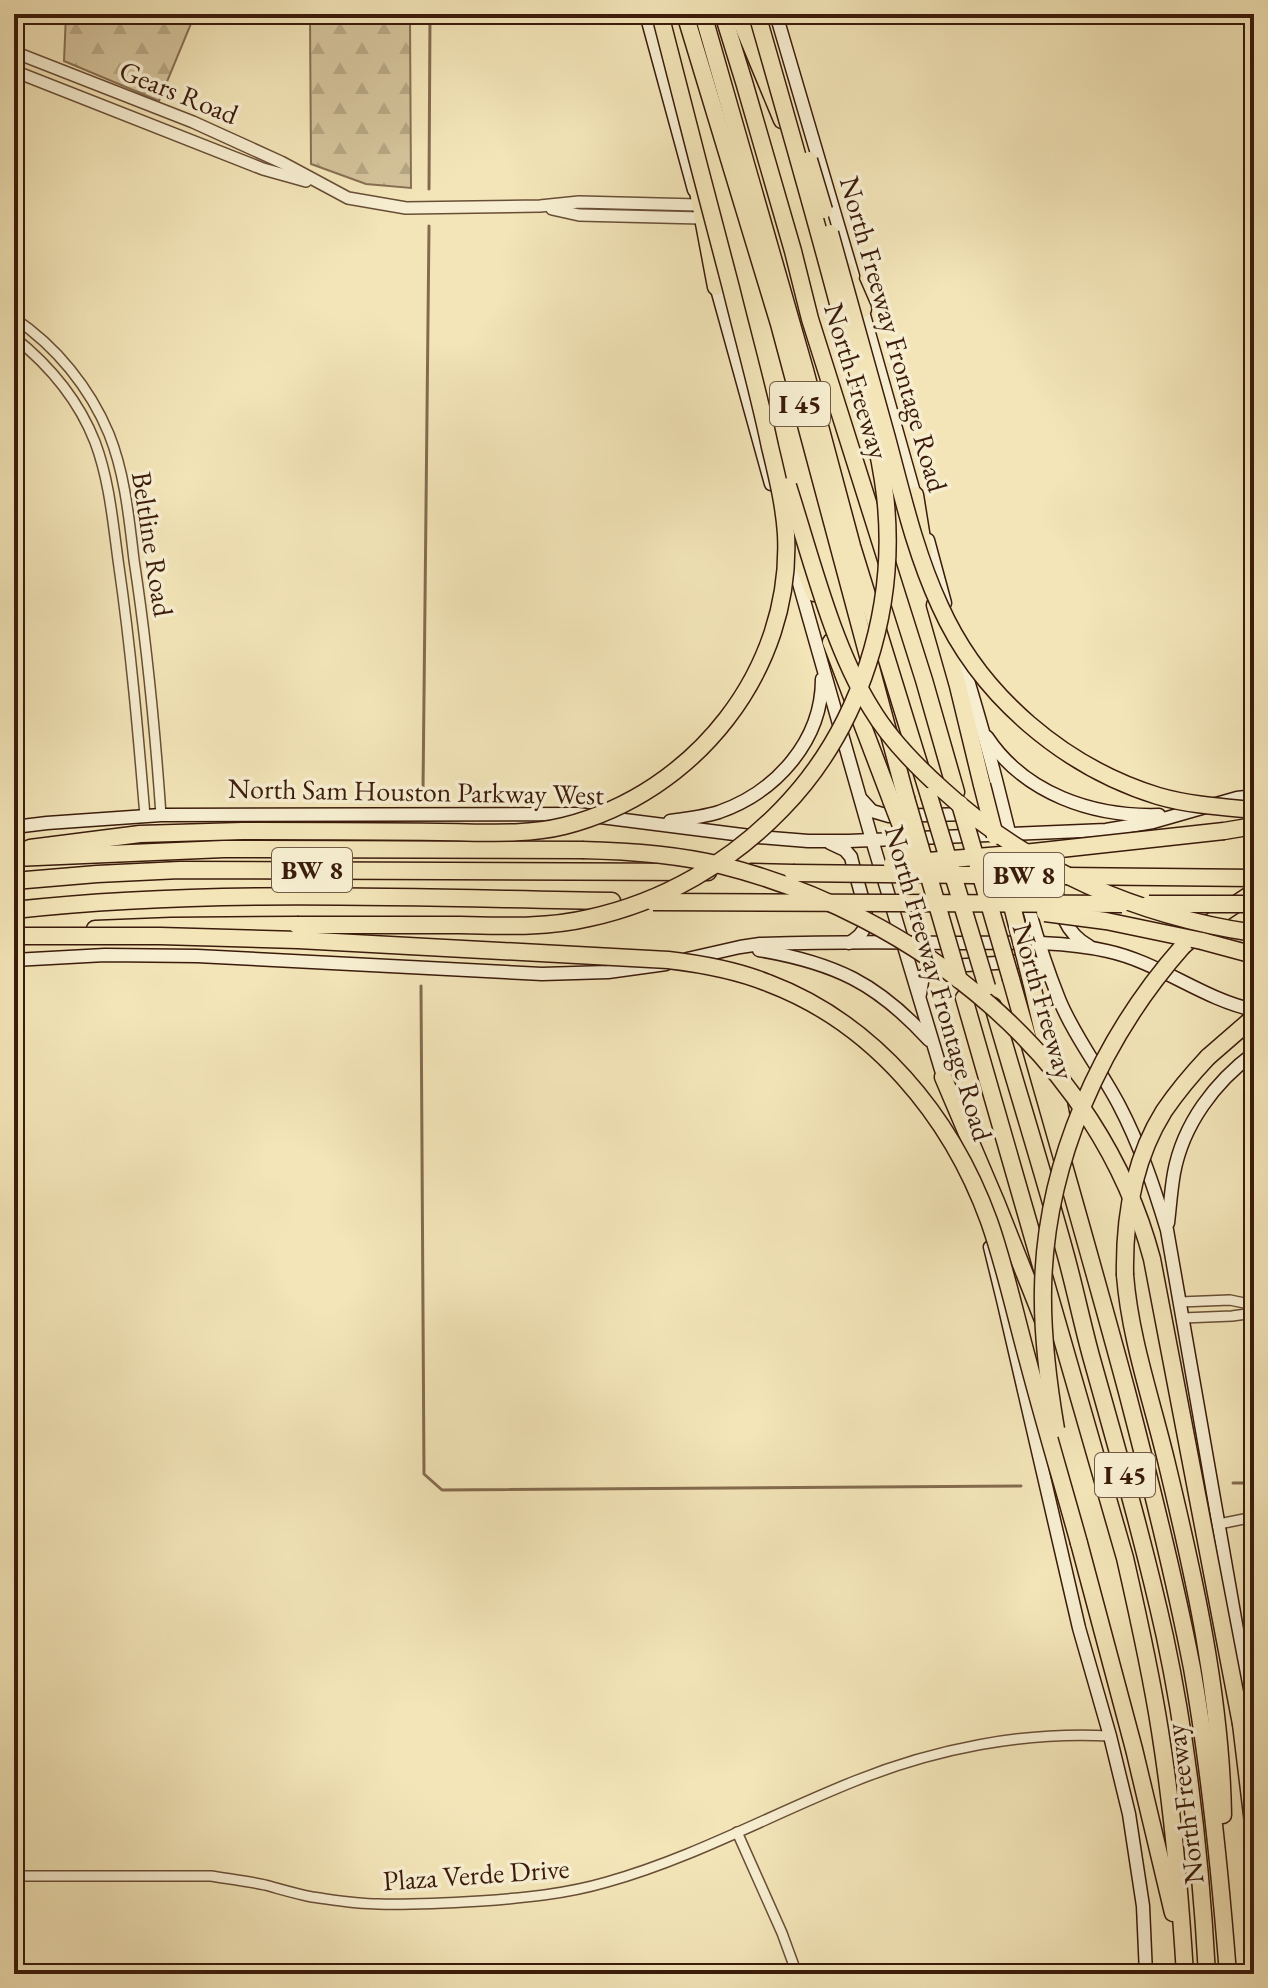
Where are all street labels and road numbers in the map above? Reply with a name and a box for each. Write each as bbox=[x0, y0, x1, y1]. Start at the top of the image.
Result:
street label: Gears Road bbox=[114, 52, 245, 132]
street label: North Freeway Frontage Road bbox=[833, 172, 955, 496]
street label: North Freeway bbox=[817, 299, 897, 463]
road number: I 45 bbox=[770, 382, 830, 426]
street label: Beltline Road bbox=[124, 469, 182, 620]
street label: North Sam Houston Parkway West bbox=[228, 770, 604, 812]
street label: North Freeway Frontage Road bbox=[877, 821, 1002, 1146]
road number: BW 8 bbox=[272, 848, 352, 892]
road number: BW 8 bbox=[984, 853, 1064, 897]
street label: North Freeway bbox=[1004, 918, 1084, 1084]
road number: I 45 bbox=[1095, 1453, 1155, 1497]
street label: North Freeway bbox=[1156, 1721, 1212, 1886]
street label: Plaza Verde Drive bbox=[382, 1850, 571, 1898]

